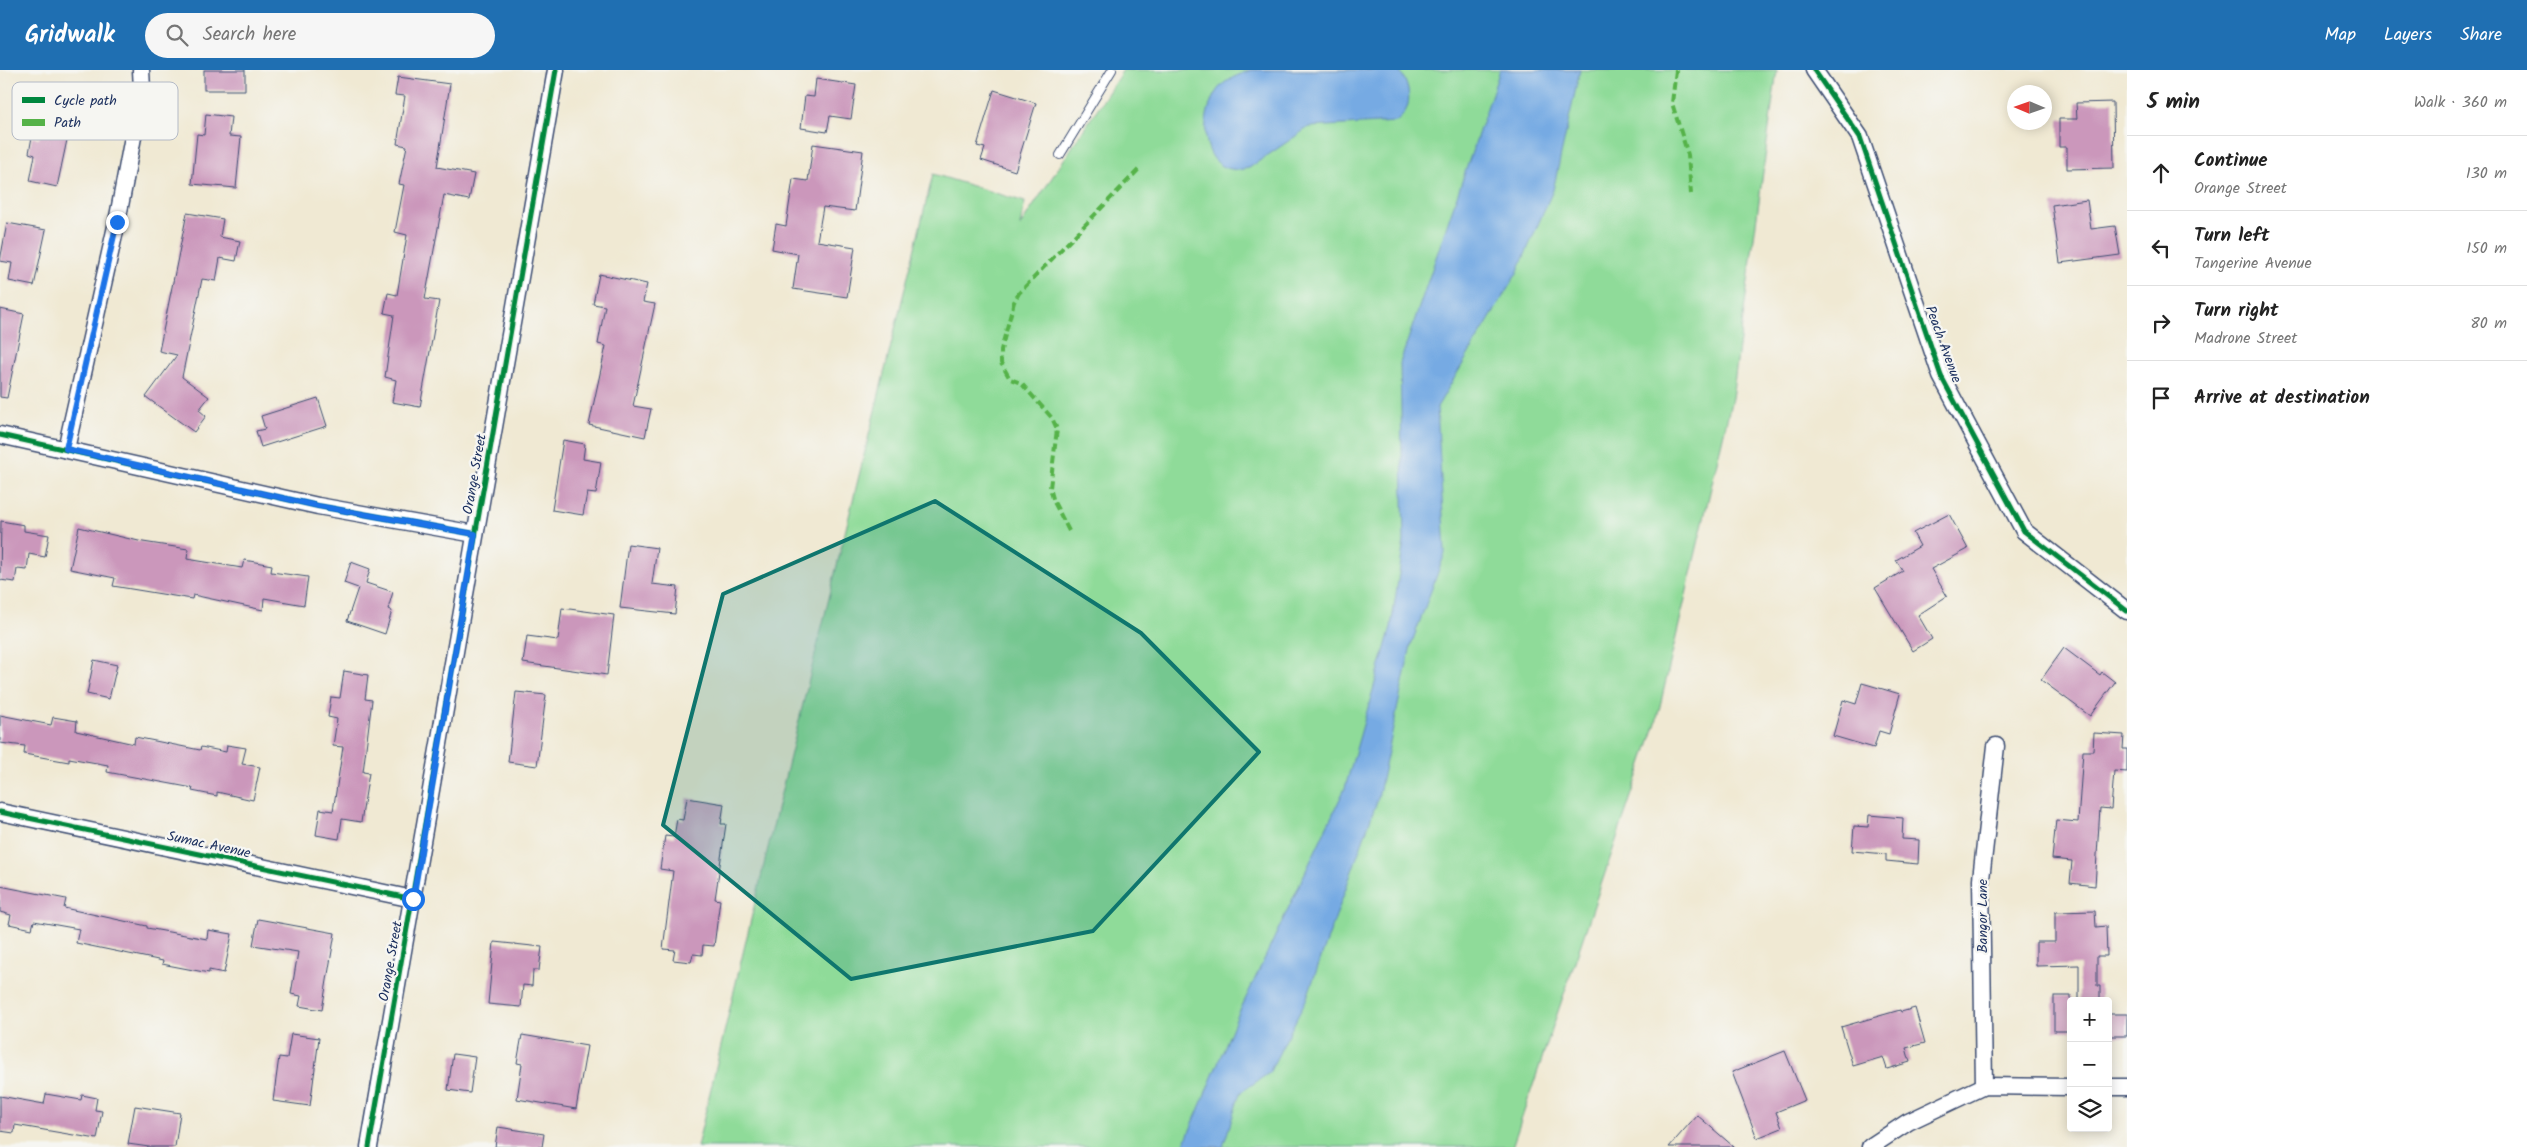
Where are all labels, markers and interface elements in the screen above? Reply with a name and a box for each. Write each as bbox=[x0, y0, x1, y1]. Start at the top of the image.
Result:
search box bbox=[145, 13, 495, 58]
text: Gridwalk bbox=[25, 16, 115, 55]
text: Search here bbox=[203, 20, 296, 50]
icon: search bbox=[163, 21, 191, 49]
text: Map bbox=[2325, 21, 2356, 50]
text: Layers bbox=[2384, 21, 2432, 50]
text: Share bbox=[2460, 21, 2502, 50]
legend bbox=[12, 82, 178, 140]
north arrow bbox=[2007, 85, 2052, 130]
text: 5 min bbox=[2147, 86, 2200, 119]
text: Cycle path bbox=[54, 90, 117, 112]
text: Walk · 360 m bbox=[2414, 90, 2507, 115]
text: Path bbox=[54, 112, 81, 134]
text: Continue bbox=[2194, 146, 2267, 176]
icon: ahead bbox=[2147, 159, 2175, 187]
text: 130 m bbox=[2466, 161, 2507, 186]
text: Orange Street bbox=[2194, 176, 2287, 201]
route end bbox=[106, 211, 129, 234]
text: Turn left bbox=[2194, 221, 2269, 251]
icon: left bbox=[2147, 234, 2175, 262]
text: 150 m bbox=[2466, 236, 2507, 261]
text: Tangerine Avenue bbox=[2194, 251, 2312, 276]
text: Turn right bbox=[2194, 296, 2279, 326]
street label: Peach Avenue bbox=[1919, 303, 1967, 387]
icon: right bbox=[2147, 309, 2175, 337]
text: 80 m bbox=[2470, 311, 2507, 336]
text: Madrone Street bbox=[2194, 326, 2297, 351]
text: Arrive at destination bbox=[2194, 383, 2370, 413]
icon: arrive bbox=[2147, 384, 2175, 412]
street label: Orange Street bbox=[457, 432, 493, 516]
street label: Sumac Avenue bbox=[165, 825, 253, 865]
street label: Bangor Lane bbox=[1972, 878, 1994, 953]
route start bbox=[402, 888, 425, 911]
street label: Orange Street bbox=[373, 919, 409, 1003]
map controls bbox=[2067, 997, 2112, 1132]
button: + bbox=[2067, 997, 2112, 1042]
button: − bbox=[2067, 1042, 2112, 1087]
button: layers bbox=[2067, 1087, 2112, 1132]

